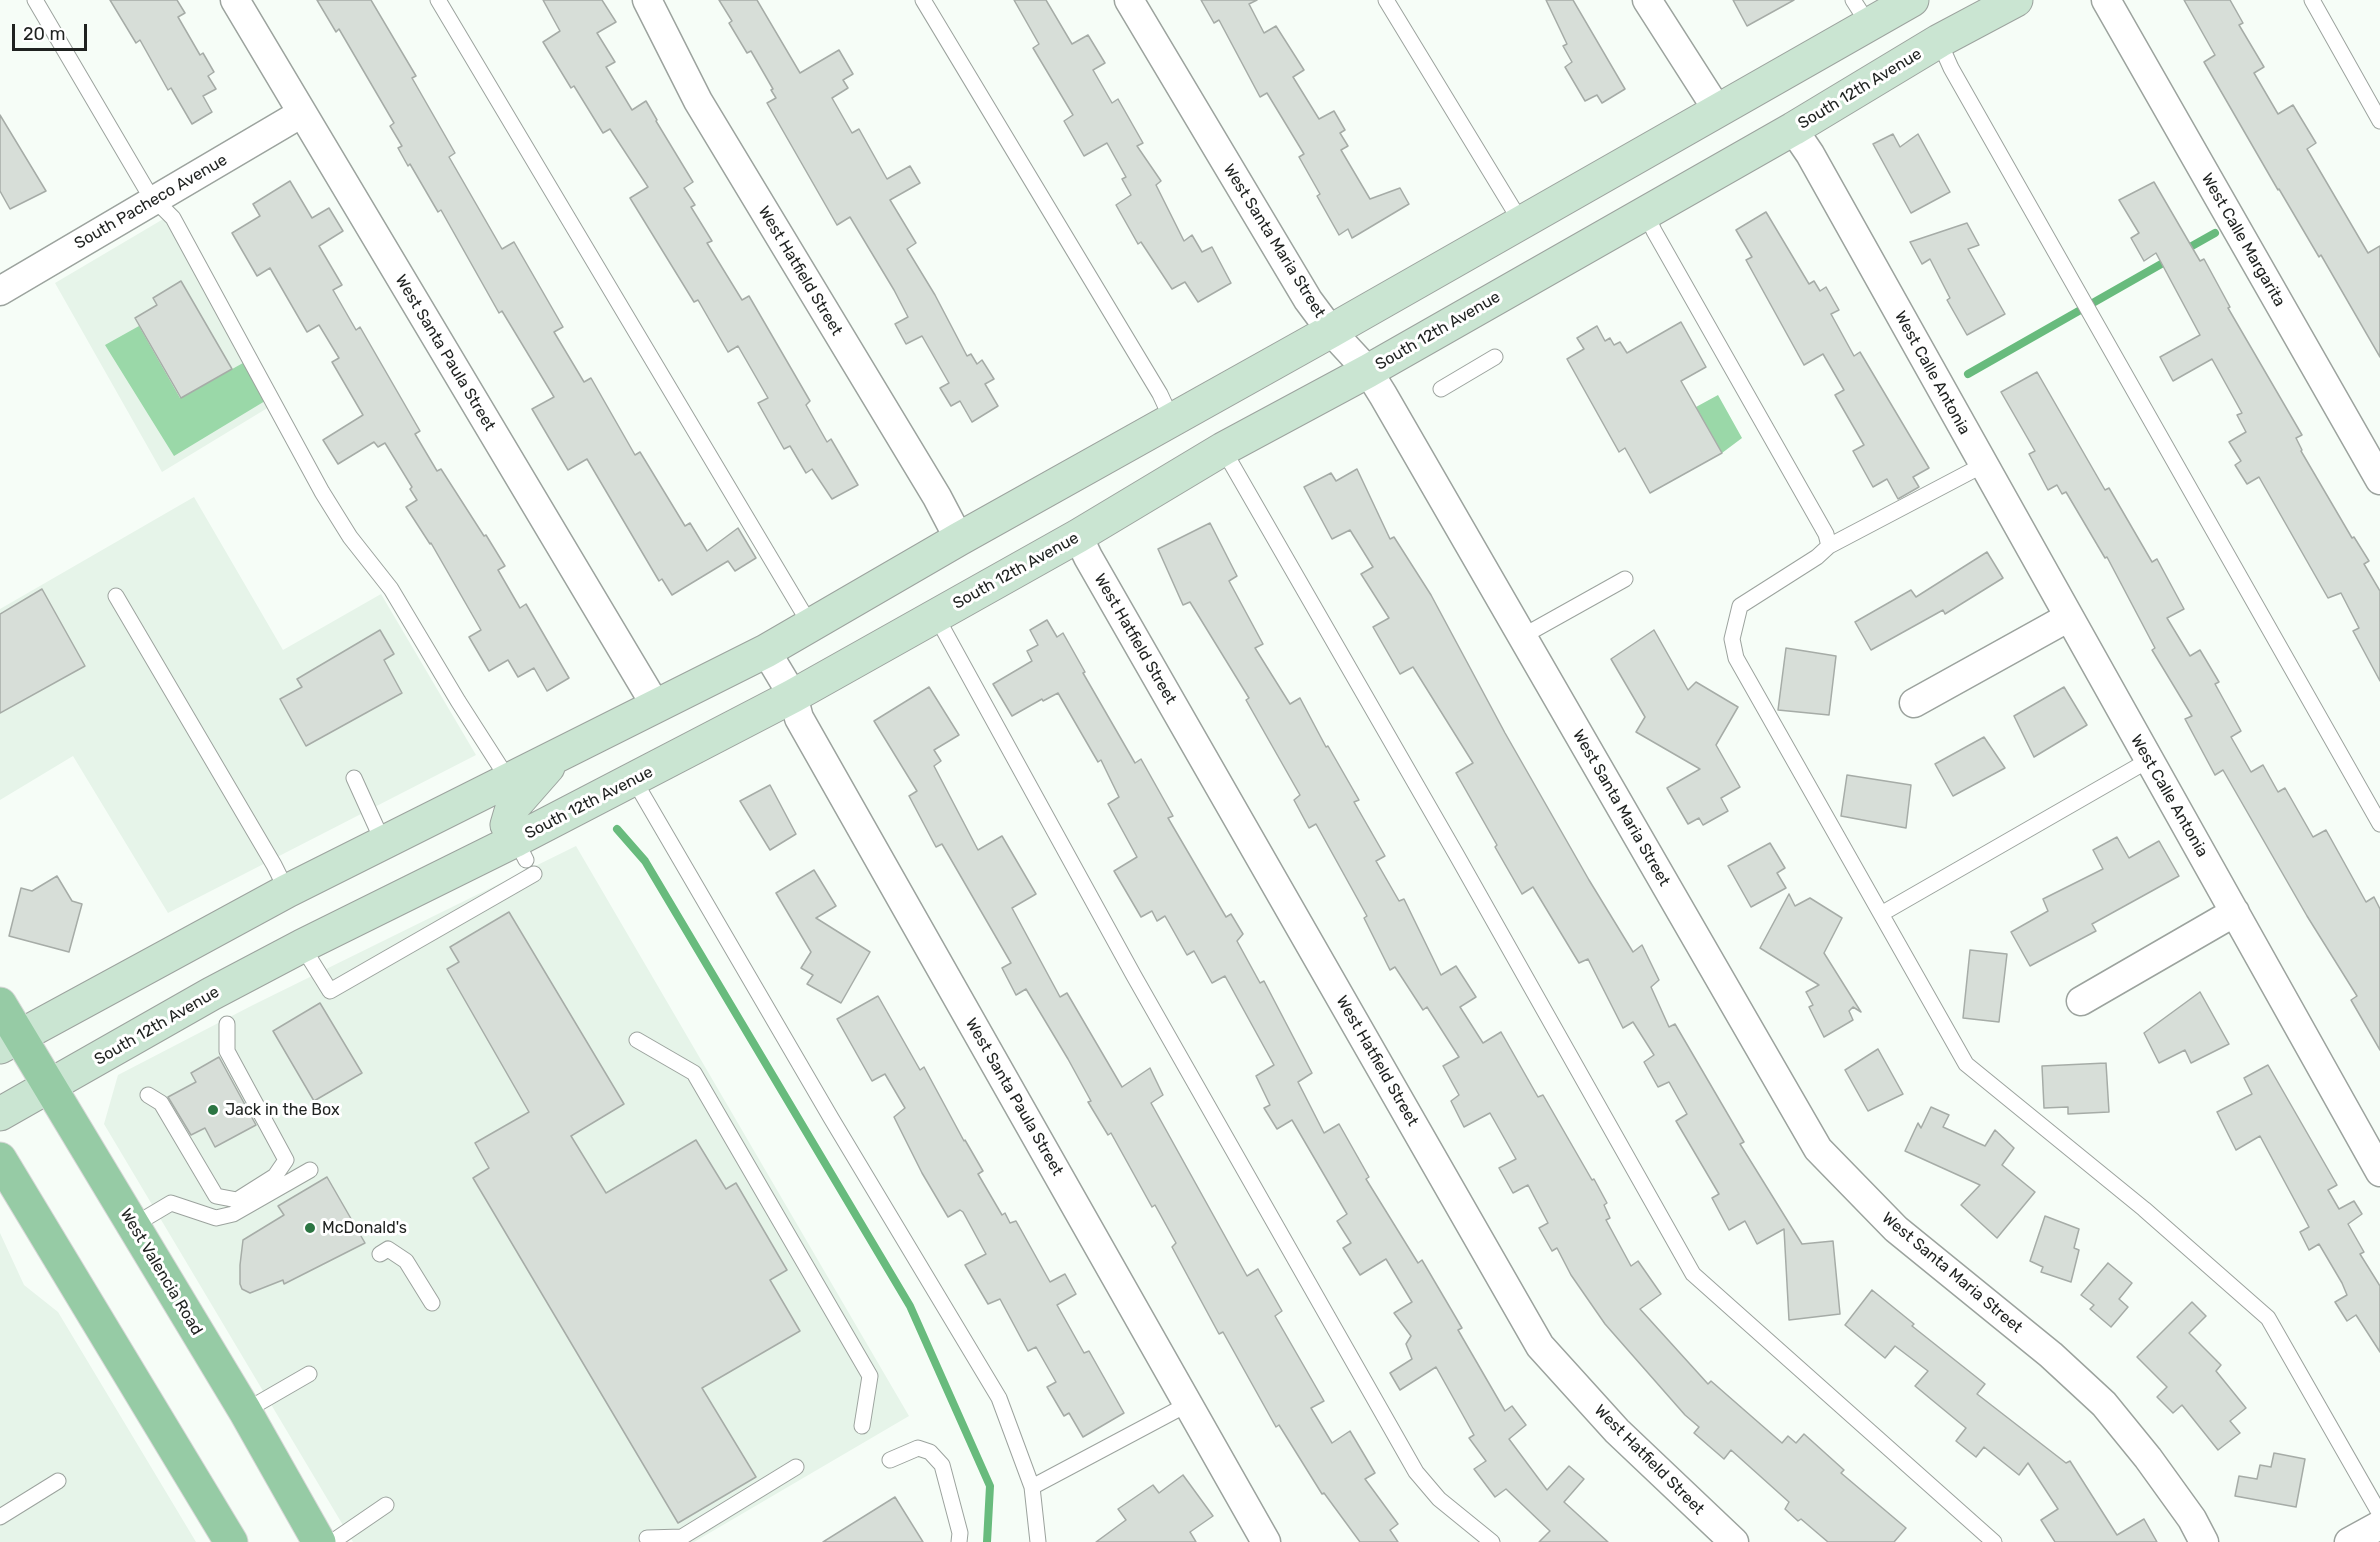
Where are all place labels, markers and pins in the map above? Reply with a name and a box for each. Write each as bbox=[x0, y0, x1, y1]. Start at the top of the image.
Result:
place label: Jack in the Box bbox=[225, 1100, 340, 1120]
marker: Jack in the Box bbox=[206, 1103, 220, 1117]
place label: McDonald's bbox=[322, 1218, 407, 1238]
marker: McDonald's bbox=[303, 1221, 317, 1235]

